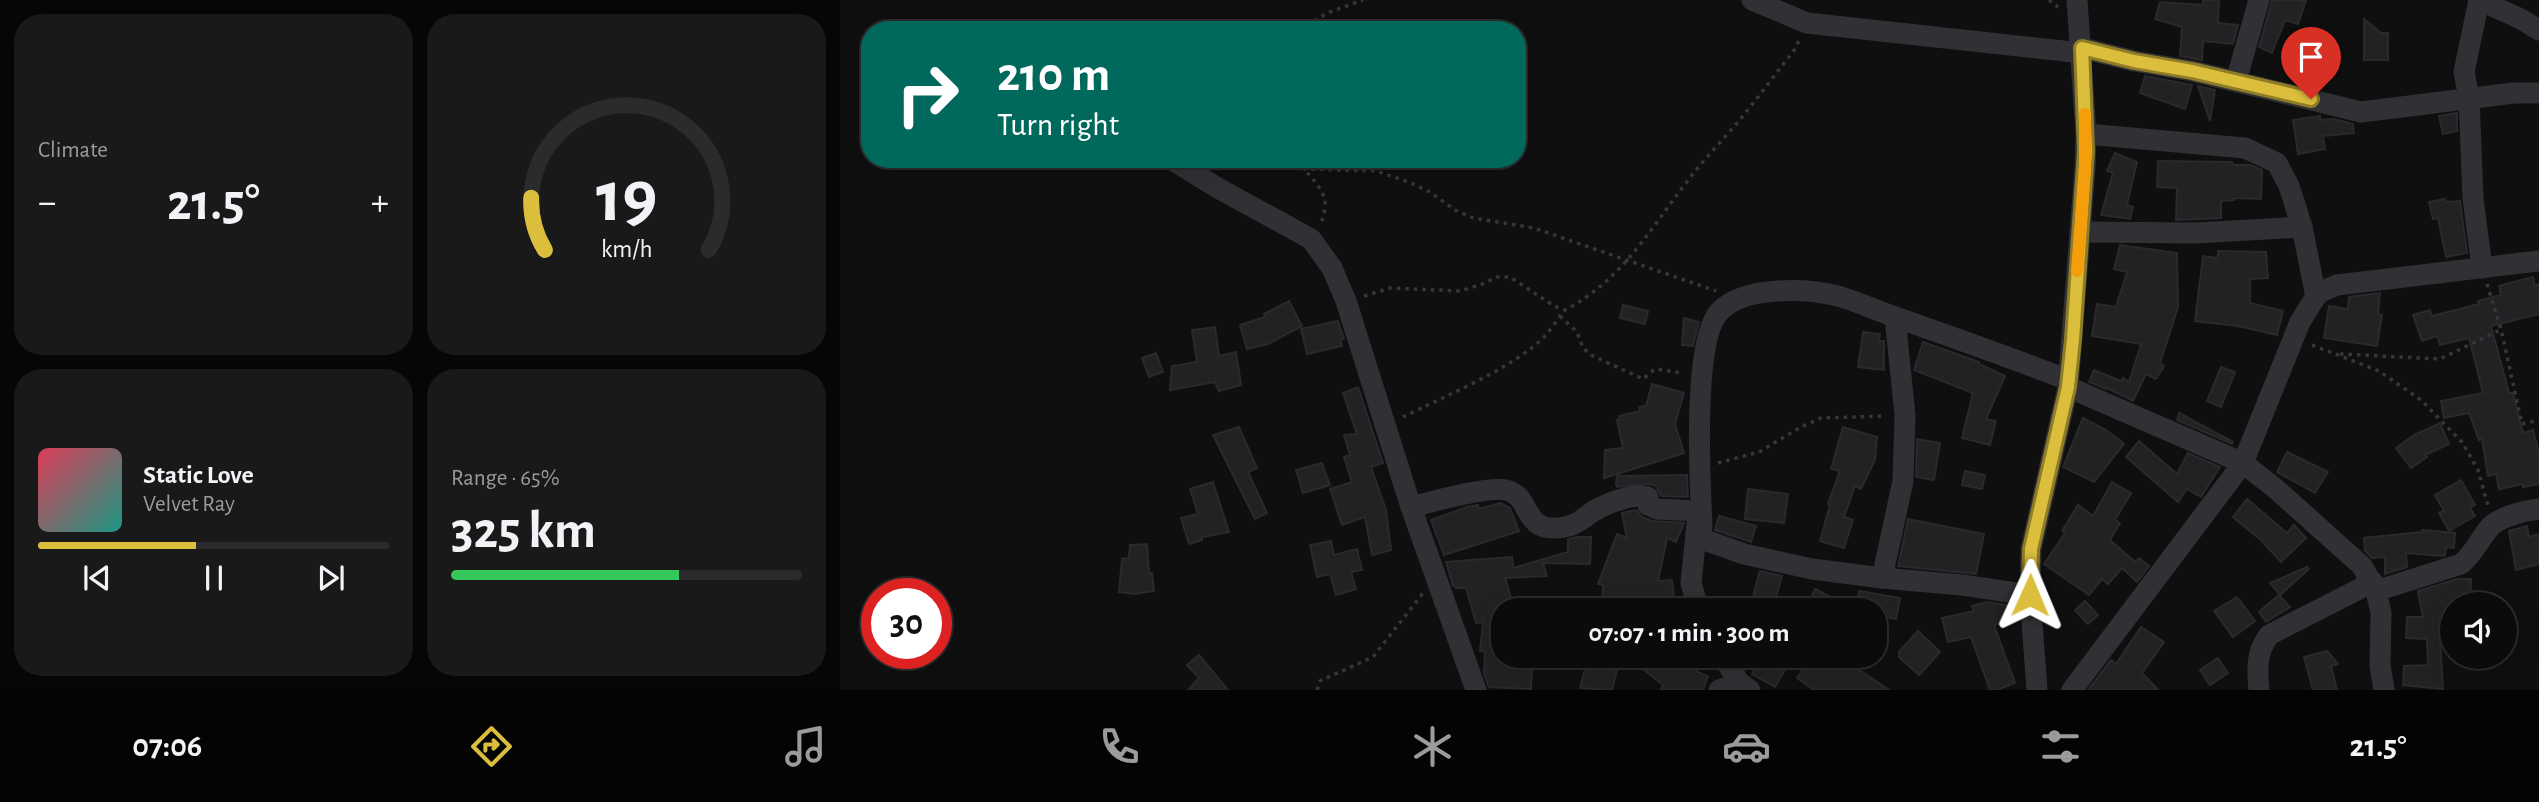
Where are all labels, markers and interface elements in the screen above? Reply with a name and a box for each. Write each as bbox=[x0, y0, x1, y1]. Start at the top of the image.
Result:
pin bbox=[2281, 27, 2341, 99]
icon: arrive bbox=[2292, 38, 2330, 76]
icon: right bbox=[882, 49, 973, 140]
text: 210 m bbox=[997, 51, 1110, 100]
text: Turn right bbox=[997, 109, 1119, 141]
text: Climate bbox=[38, 139, 108, 162]
text: 19 bbox=[596, 163, 657, 236]
text: 21.5° bbox=[167, 177, 260, 229]
text: − bbox=[38, 184, 56, 222]
text: + bbox=[371, 184, 389, 222]
text: km/h bbox=[601, 237, 652, 262]
text: Static Love bbox=[143, 462, 254, 488]
text: Range · 65% bbox=[451, 467, 560, 490]
text: Velvet Ray bbox=[143, 493, 235, 516]
text: 325 km bbox=[451, 505, 596, 557]
position arrow bbox=[1993, 558, 2067, 632]
icon: previous bbox=[78, 559, 116, 597]
icon: pause bbox=[195, 559, 233, 597]
icon: next bbox=[312, 559, 350, 597]
speed limit sign: 30 bbox=[861, 578, 952, 669]
map controls bbox=[2440, 592, 2517, 669]
button: sound bbox=[2440, 592, 2517, 669]
text: 07:07 · 1 min · 300 m bbox=[1588, 620, 1790, 646]
icon: directions bbox=[467, 722, 516, 771]
icon: music bbox=[781, 722, 830, 771]
icon: phone bbox=[1095, 722, 1144, 771]
icon: climate bbox=[1408, 722, 1457, 771]
icon: car bbox=[1722, 722, 1771, 771]
icon: filters bbox=[2036, 722, 2085, 771]
text: 07:06 bbox=[132, 730, 202, 762]
text: 21.5° bbox=[2349, 730, 2407, 762]

